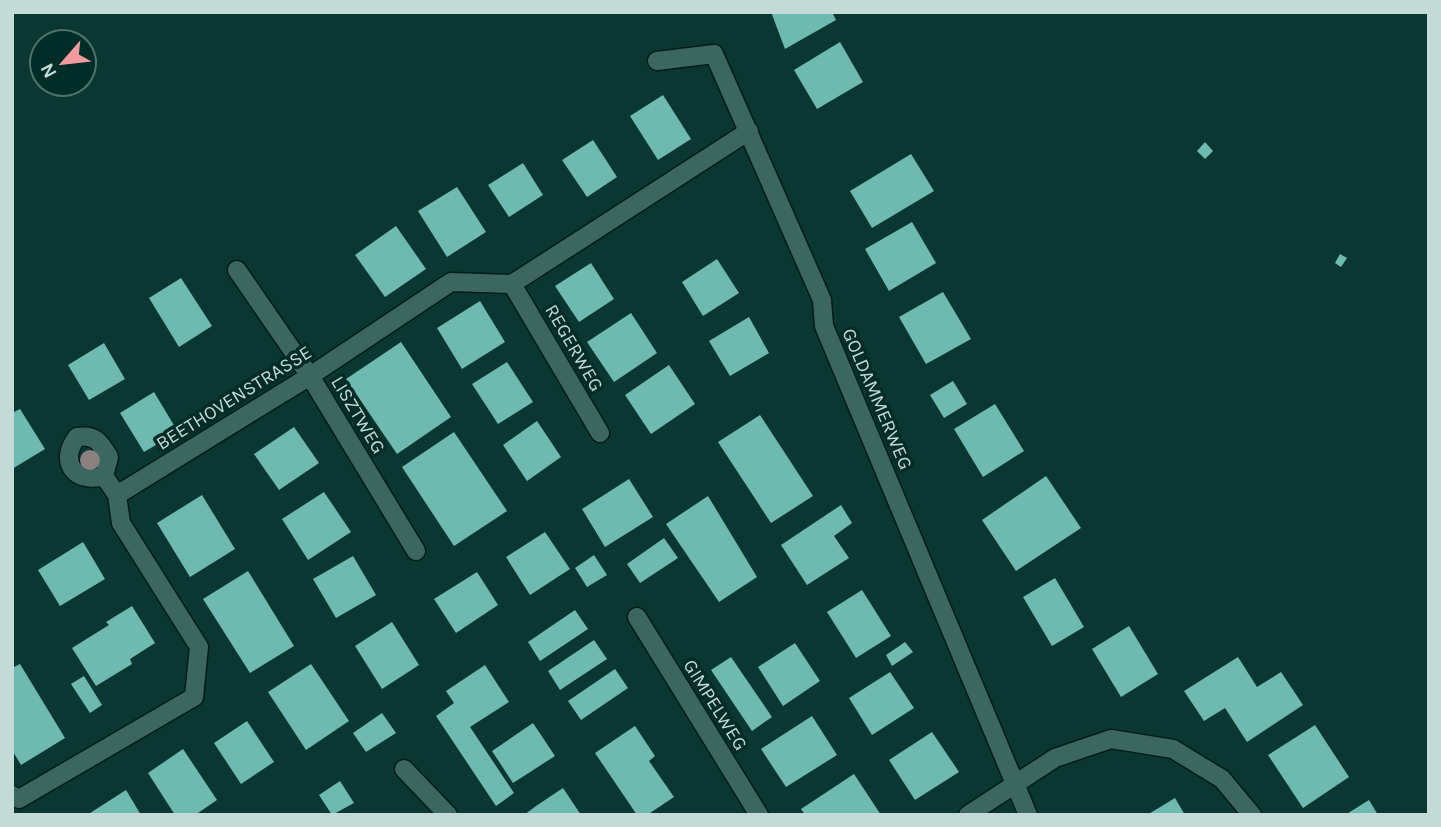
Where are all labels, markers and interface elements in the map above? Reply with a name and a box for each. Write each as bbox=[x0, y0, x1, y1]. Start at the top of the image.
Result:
north arrow bbox=[28, 28, 98, 98]
text: N bbox=[36, 59, 62, 82]
street label: REGERWEG bbox=[540, 301, 608, 395]
street label: GOLDAMMERWEG bbox=[837, 325, 917, 473]
street label: BEETHOVENSTRASSE bbox=[152, 341, 316, 455]
street label: LISZTWEG bbox=[326, 372, 390, 458]
street label: GIMPELWEG bbox=[678, 656, 752, 754]

